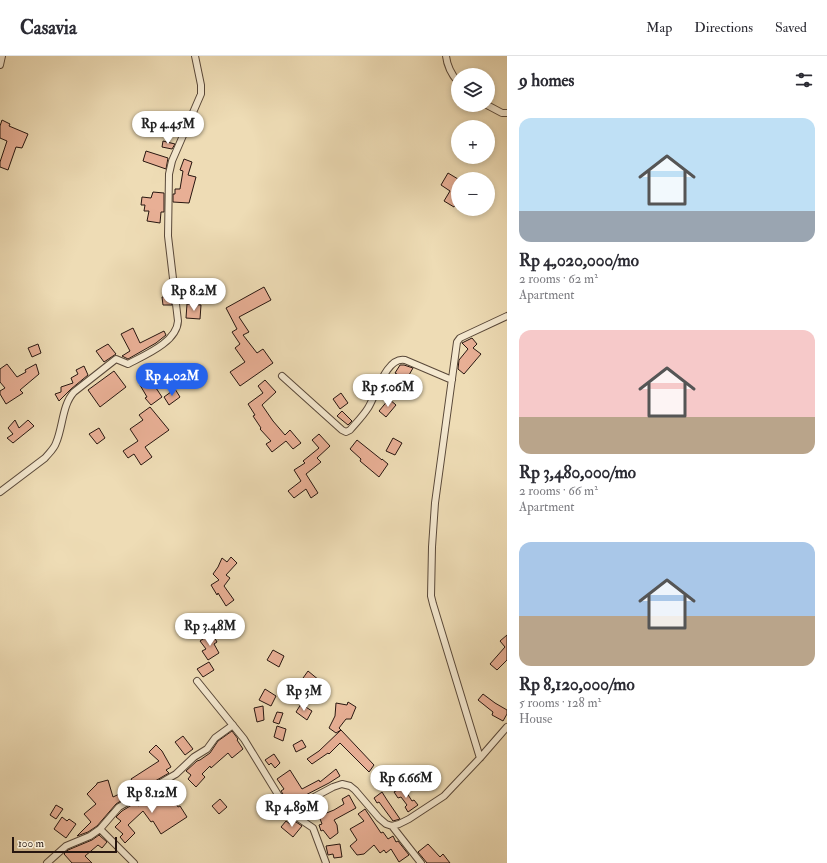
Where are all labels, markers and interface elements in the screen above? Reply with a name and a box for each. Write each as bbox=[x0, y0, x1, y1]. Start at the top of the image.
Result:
text: Casavia bbox=[20, 16, 77, 40]
text: Map bbox=[646, 19, 672, 36]
text: Directions bbox=[694, 19, 753, 36]
text: Saved bbox=[775, 19, 807, 36]
map controls bbox=[451, 68, 495, 216]
button: layers bbox=[451, 68, 495, 112]
icon: filters bbox=[793, 69, 815, 91]
text: 9 homes bbox=[519, 70, 574, 91]
pin: Rp 4.45M bbox=[127, 111, 209, 145]
text: Rp 4.45M bbox=[141, 116, 195, 132]
button: + bbox=[451, 120, 495, 164]
icon: home bbox=[631, 144, 703, 216]
button: − bbox=[451, 172, 495, 216]
text: Rp 4,020,000/mo bbox=[519, 250, 639, 271]
text: 2 rooms · 62 m² bbox=[519, 271, 598, 287]
pin: Rp 8.2M bbox=[157, 278, 231, 312]
text: Rp 8.2M bbox=[171, 283, 217, 299]
text: Apartment bbox=[519, 287, 575, 303]
icon: home bbox=[631, 356, 703, 428]
pin: Rp 4.02M bbox=[131, 363, 213, 397]
text: Rp 4.02M bbox=[145, 368, 199, 384]
pin: Rp 5.06M bbox=[347, 374, 429, 408]
text: Rp 5.06M bbox=[362, 379, 414, 395]
text: Rp 3,480,000/mo bbox=[519, 462, 636, 483]
text: 2 rooms · 66 m² bbox=[519, 483, 598, 499]
text: Apartment bbox=[519, 499, 575, 515]
icon: home bbox=[631, 568, 703, 640]
pin: Rp 3.48M bbox=[169, 613, 251, 647]
text: Rp 3.48M bbox=[184, 618, 236, 634]
text: Rp 8,120,000/mo bbox=[519, 674, 635, 695]
pin: Rp 3M bbox=[276, 678, 332, 712]
text: Rp 3M bbox=[286, 683, 322, 699]
text: 5 rooms · 128 m² bbox=[519, 695, 601, 711]
text: House bbox=[519, 711, 552, 727]
pin: Rp 6.66M bbox=[365, 765, 447, 799]
text: Rp 6.66M bbox=[379, 770, 433, 786]
pin: Rp 8.12M bbox=[111, 780, 193, 814]
text: Rp 8.12M bbox=[126, 785, 178, 801]
pin: Rp 4.89M bbox=[251, 794, 333, 828]
text: Rp 4.89M bbox=[265, 799, 319, 815]
scale bar bbox=[12, 835, 117, 854]
text: 100 m bbox=[18, 837, 44, 850]

